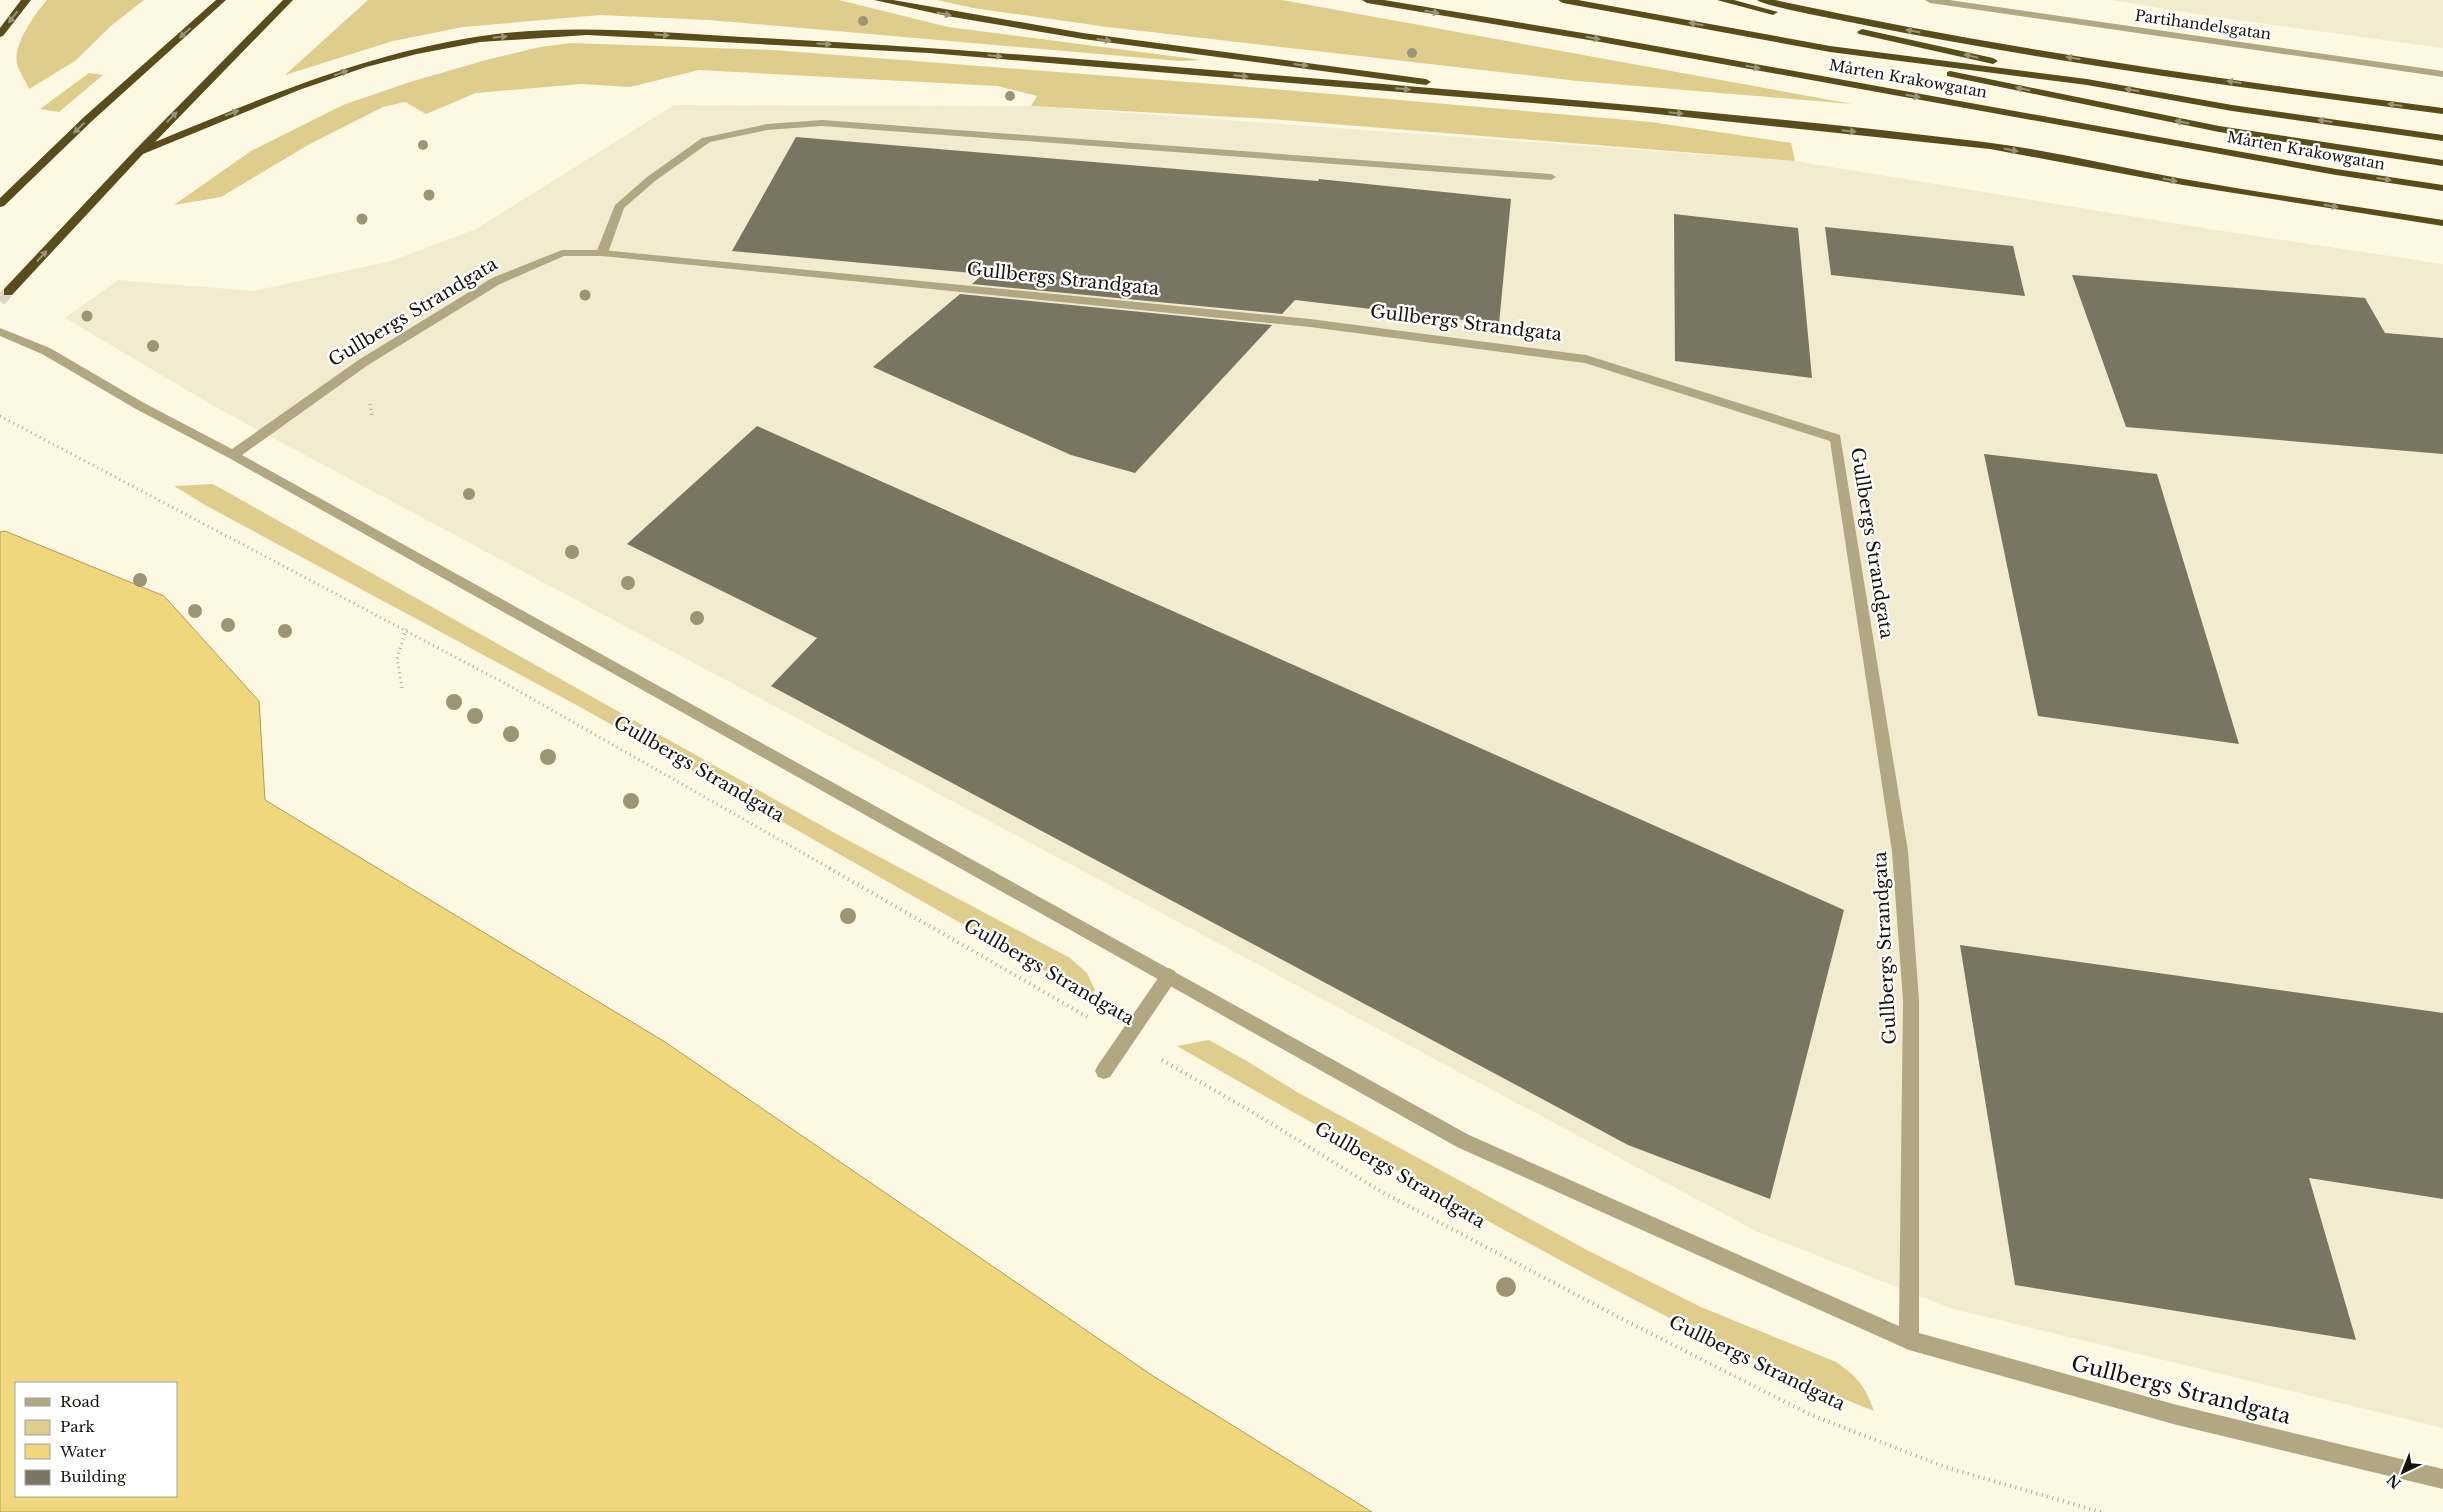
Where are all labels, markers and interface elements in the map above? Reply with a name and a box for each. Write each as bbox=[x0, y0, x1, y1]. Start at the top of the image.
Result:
street label: Partihandelsgatan bbox=[2134, 6, 2272, 43]
one-way arrow bbox=[1425, 8, 1441, 16]
one-way arrow bbox=[8, 10, 19, 23]
one-way arrow bbox=[936, 10, 951, 18]
one-way arrow bbox=[1688, 20, 1704, 28]
one-way arrow bbox=[178, 27, 191, 38]
one-way arrow bbox=[1904, 27, 1920, 35]
one-way arrow bbox=[654, 31, 670, 39]
one-way arrow bbox=[492, 33, 508, 41]
one-way arrow bbox=[1585, 34, 1601, 42]
one-way arrow bbox=[1096, 36, 1112, 44]
one-way arrow bbox=[816, 41, 832, 49]
one-way arrow bbox=[988, 52, 1004, 60]
one-way arrow bbox=[1964, 52, 1979, 60]
one-way arrow bbox=[2065, 54, 2081, 62]
street label: Mårten Krakowgatan bbox=[1828, 55, 1989, 102]
one-way arrow bbox=[1293, 62, 1309, 70]
one-way arrow bbox=[1745, 63, 1761, 71]
one-way arrow bbox=[334, 69, 349, 76]
one-way arrow bbox=[1233, 72, 1249, 80]
one-way arrow bbox=[2225, 78, 2241, 86]
one-way arrow bbox=[2015, 84, 2031, 92]
one-way arrow bbox=[1395, 86, 1411, 94]
one-way arrow bbox=[2124, 86, 2140, 94]
one-way arrow bbox=[1905, 92, 1921, 100]
one-way arrow bbox=[2386, 101, 2402, 109]
one-way arrow bbox=[225, 109, 240, 117]
one-way arrow bbox=[1669, 109, 1685, 117]
one-way arrow bbox=[166, 111, 178, 123]
one-way arrow bbox=[2174, 117, 2190, 125]
one-way arrow bbox=[2317, 117, 2333, 125]
one-way arrow bbox=[74, 121, 86, 133]
one-way arrow bbox=[1842, 127, 1858, 135]
street label: Mårten Krakowgatan bbox=[2226, 127, 2387, 174]
one-way arrow bbox=[2003, 146, 2019, 154]
one-way arrow bbox=[2377, 175, 2393, 183]
one-way arrow bbox=[2163, 176, 2179, 184]
one-way arrow bbox=[2323, 202, 2339, 210]
one-way arrow bbox=[36, 250, 48, 262]
street label: Gullbergs Strandgata bbox=[325, 253, 501, 371]
street label: Gullbergs Strandgata bbox=[966, 258, 1160, 300]
street label: Gullbergs Strandgata bbox=[1369, 300, 1563, 346]
street label: Gullbergs Strandgata bbox=[1846, 446, 1898, 640]
street label: Gullbergs Strandgata bbox=[610, 711, 788, 827]
street label: Gullbergs Strandgata bbox=[1869, 851, 1901, 1045]
street label: Gullbergs Strandgata bbox=[960, 914, 1138, 1030]
street label: Gullbergs Strandgata bbox=[1311, 1117, 1489, 1233]
street label: Gullbergs Strandgata bbox=[1665, 1311, 1849, 1415]
street label: Gullbergs Strandgata bbox=[2069, 1350, 2294, 1430]
legend bbox=[15, 1382, 178, 1497]
text: Road bbox=[60, 1392, 100, 1411]
text: Park bbox=[60, 1417, 96, 1436]
text: Water bbox=[59, 1442, 107, 1461]
north arrow bbox=[2378, 1447, 2428, 1497]
text: Building bbox=[60, 1467, 127, 1486]
text: N bbox=[2383, 1470, 2405, 1493]

